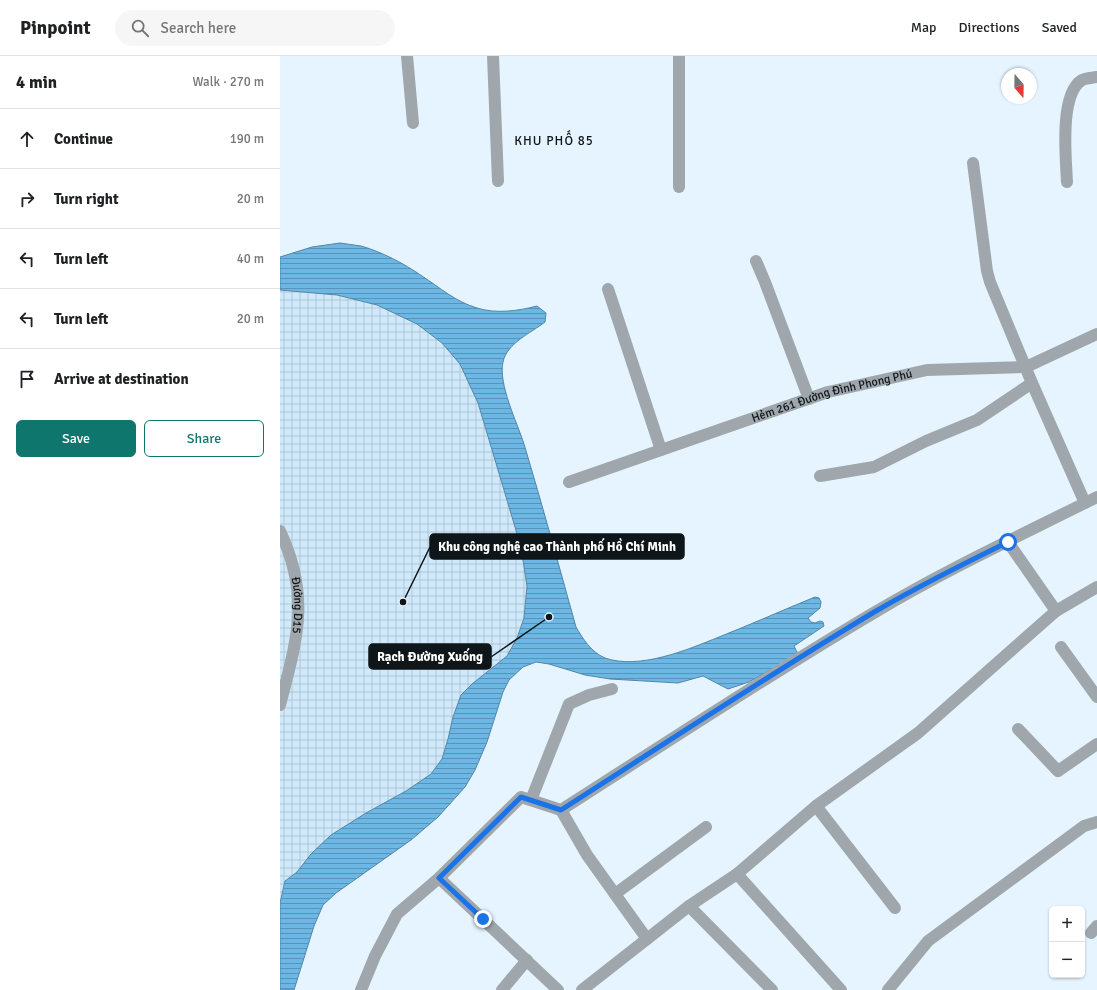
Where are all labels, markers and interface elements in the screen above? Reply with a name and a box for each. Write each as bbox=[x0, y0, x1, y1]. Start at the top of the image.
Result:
search box bbox=[115, 10, 395, 46]
text: Pinpoint bbox=[20, 16, 91, 40]
icon: search bbox=[129, 17, 151, 39]
text: Search here bbox=[161, 19, 236, 37]
text: Map bbox=[911, 19, 937, 36]
text: Directions bbox=[959, 19, 1020, 36]
text: Saved bbox=[1042, 19, 1077, 36]
north arrow bbox=[1001, 68, 1037, 104]
text: 4 min bbox=[16, 72, 57, 93]
text: Walk · 270 m bbox=[193, 74, 264, 90]
icon: ahead bbox=[16, 128, 38, 150]
text: Continue bbox=[54, 130, 113, 148]
district label: KHU PHỐ 85 bbox=[514, 130, 594, 149]
text: 190 m bbox=[230, 131, 264, 147]
icon: right bbox=[16, 188, 38, 210]
text: Turn right bbox=[54, 190, 119, 208]
text: 20 m bbox=[237, 191, 264, 207]
icon: left bbox=[16, 248, 38, 270]
text: Turn left bbox=[54, 250, 108, 268]
text: 40 m bbox=[237, 251, 264, 267]
icon: left bbox=[16, 308, 38, 330]
text: Turn left bbox=[54, 310, 108, 328]
text: 20 m bbox=[237, 311, 264, 327]
street label: Hẻm 261 Đường Đình Phong Phú bbox=[749, 366, 914, 426]
icon: arrive bbox=[16, 368, 38, 390]
text: Arrive at destination bbox=[54, 370, 189, 388]
button: Save bbox=[16, 420, 136, 457]
button: Share bbox=[144, 420, 264, 457]
route start bbox=[999, 533, 1017, 551]
callout: Khu công nghệ cao Thành phố Hồ Chí Minh bbox=[430, 534, 684, 559]
text: Khu công nghệ cao Thành phố Hồ Chí Minh bbox=[438, 538, 676, 555]
street label: Đường D15 bbox=[288, 576, 306, 635]
callout: Rạch Đường Xuống bbox=[369, 644, 491, 669]
text: Rạch Đường Xuống bbox=[377, 648, 483, 665]
map controls bbox=[1049, 906, 1085, 978]
button: + bbox=[1049, 906, 1085, 942]
route end bbox=[474, 910, 492, 928]
button: − bbox=[1049, 942, 1085, 978]

